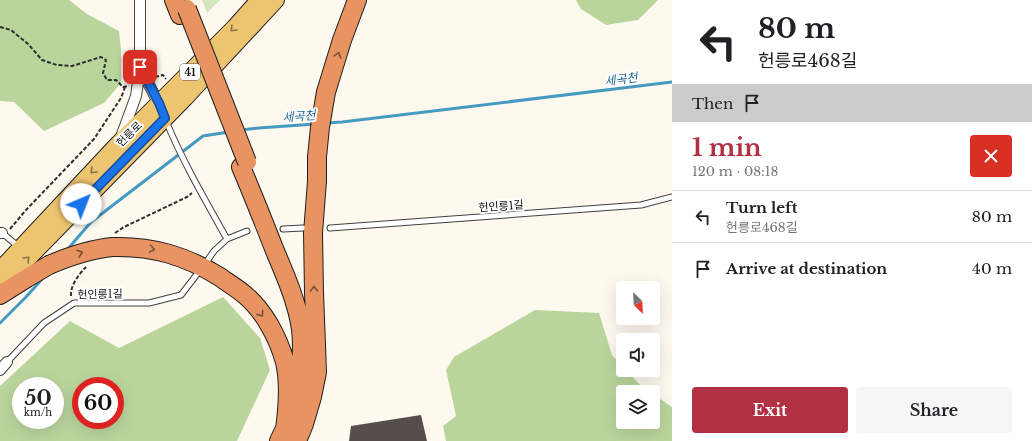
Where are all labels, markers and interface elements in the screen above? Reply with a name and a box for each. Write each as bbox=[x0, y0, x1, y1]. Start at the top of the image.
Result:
text: 80 m bbox=[758, 11, 835, 46]
icon: left bbox=[692, 16, 744, 68]
one-way arrow bbox=[230, 24, 238, 32]
pin bbox=[123, 50, 157, 84]
text: 헌릉로468길 bbox=[758, 50, 857, 72]
one-way arrow bbox=[333, 52, 342, 59]
icon: arrive bbox=[129, 56, 151, 78]
road number: 41 bbox=[180, 64, 200, 80]
water label: 세곡천 bbox=[604, 69, 640, 88]
icon: arrive bbox=[741, 92, 763, 114]
text: Then bbox=[692, 94, 733, 113]
water label: 세곡천 bbox=[282, 107, 318, 125]
street label: 헌릉로 bbox=[113, 118, 145, 150]
text: 1 min bbox=[692, 133, 762, 162]
button: close bbox=[970, 135, 1012, 177]
text: 120 m · 08:18 bbox=[692, 163, 778, 180]
one-way arrow bbox=[90, 166, 97, 174]
position arrow bbox=[60, 183, 102, 225]
street label: 헌인릉1길 bbox=[478, 197, 524, 215]
text: Turn left bbox=[726, 198, 797, 217]
icon: left bbox=[692, 206, 714, 228]
text: 80 m bbox=[972, 207, 1012, 226]
text: 헌릉로468길 bbox=[726, 219, 798, 236]
one-way arrow bbox=[148, 244, 155, 253]
one-way arrow bbox=[76, 249, 83, 258]
one-way arrow bbox=[22, 256, 30, 264]
icon: arrive bbox=[692, 258, 714, 280]
text: Arrive at destination bbox=[726, 259, 887, 278]
text: 40 m bbox=[972, 259, 1012, 278]
north arrow bbox=[616, 281, 660, 325]
map controls bbox=[616, 281, 660, 429]
one-way arrow bbox=[310, 286, 318, 292]
street label: 헌인릉1길 bbox=[77, 287, 123, 301]
one-way arrow bbox=[256, 309, 263, 316]
button: sound bbox=[616, 333, 660, 377]
speed limit sign: 60 bbox=[72, 377, 124, 429]
button: layers bbox=[616, 385, 660, 429]
text: 50 bbox=[25, 386, 52, 410]
button: Exit bbox=[692, 387, 848, 433]
button: Share bbox=[856, 387, 1012, 433]
text: km/h bbox=[24, 406, 52, 419]

